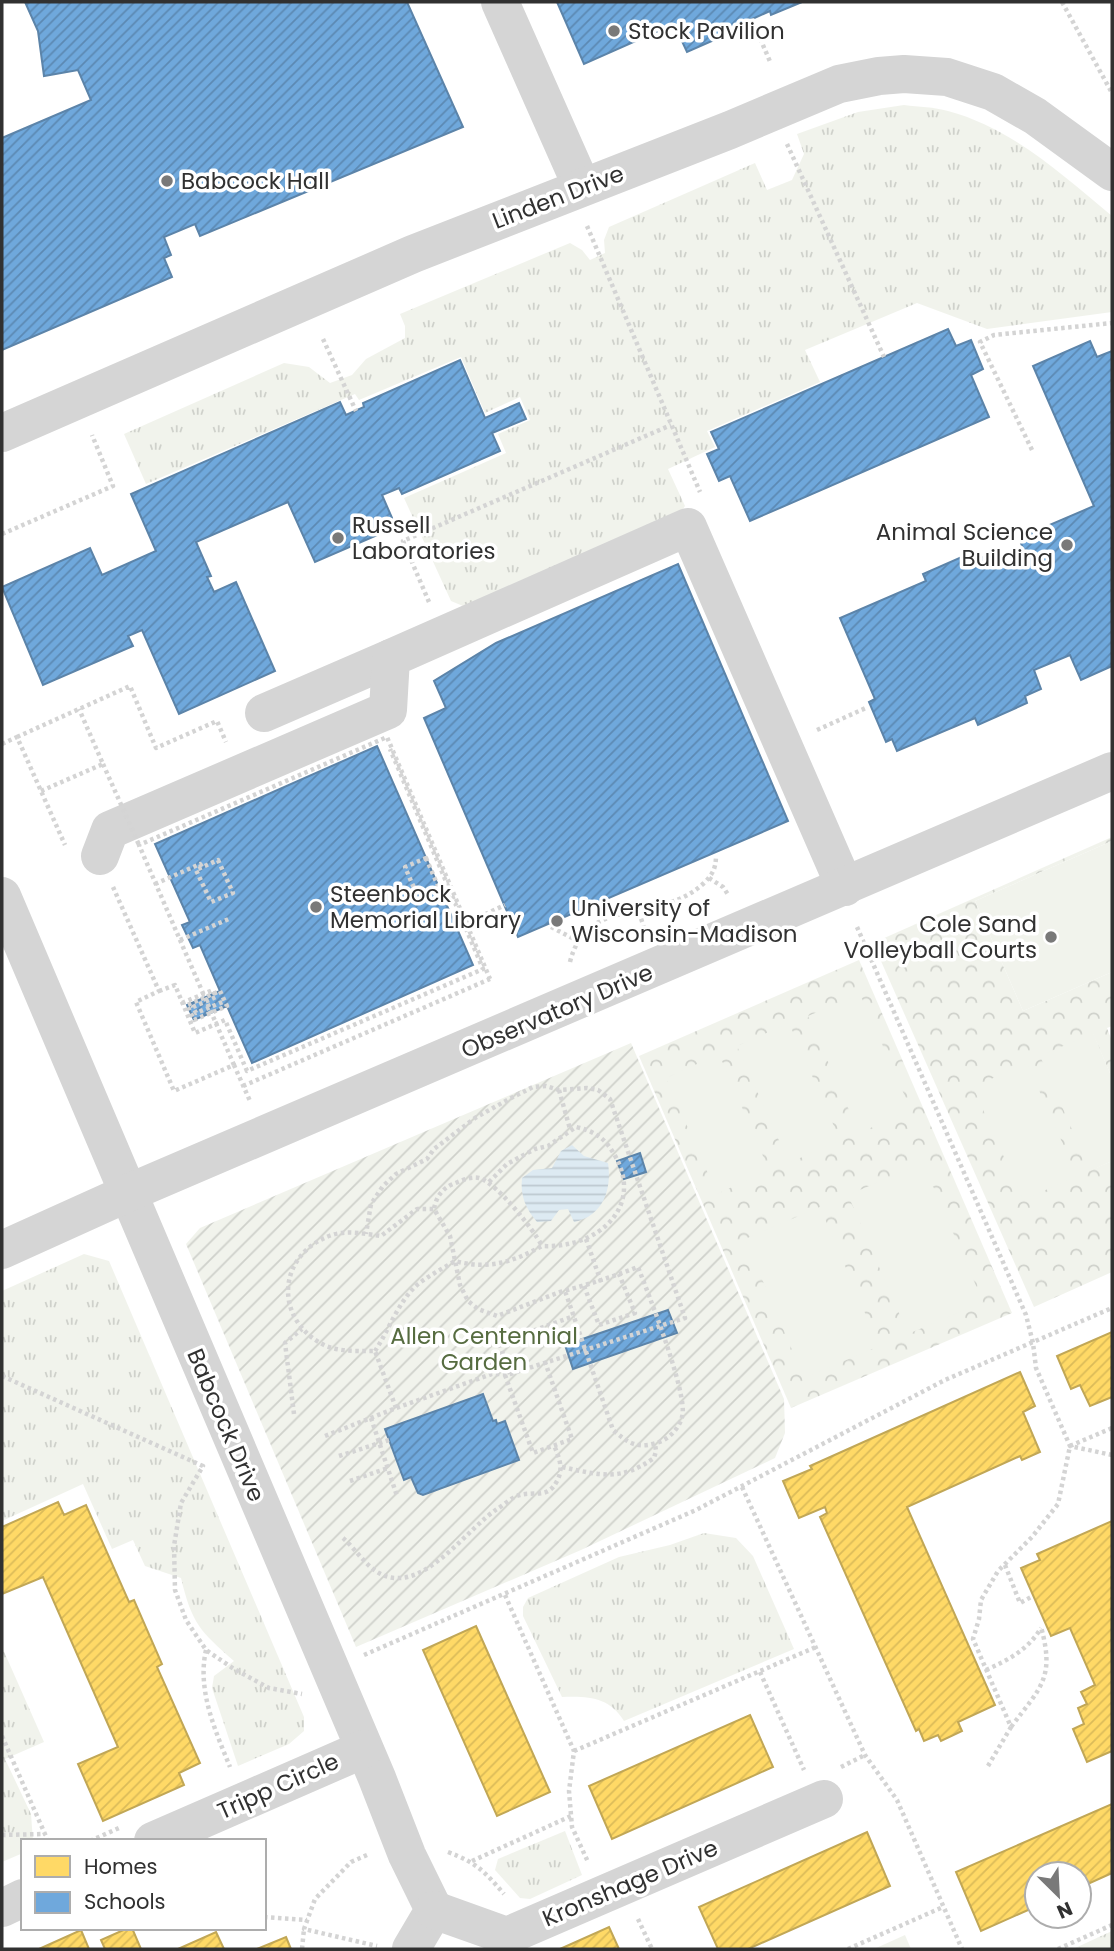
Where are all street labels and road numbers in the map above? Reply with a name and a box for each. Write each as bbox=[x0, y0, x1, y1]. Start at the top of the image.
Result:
street label: Linden Drive bbox=[488, 157, 628, 237]
street label: Observatory Drive bbox=[456, 956, 658, 1066]
street label: Babcock Drive bbox=[179, 1344, 273, 1506]
street label: Tripp Circle bbox=[212, 1745, 344, 1827]
street label: Kronshage Drive bbox=[537, 1832, 723, 1934]

